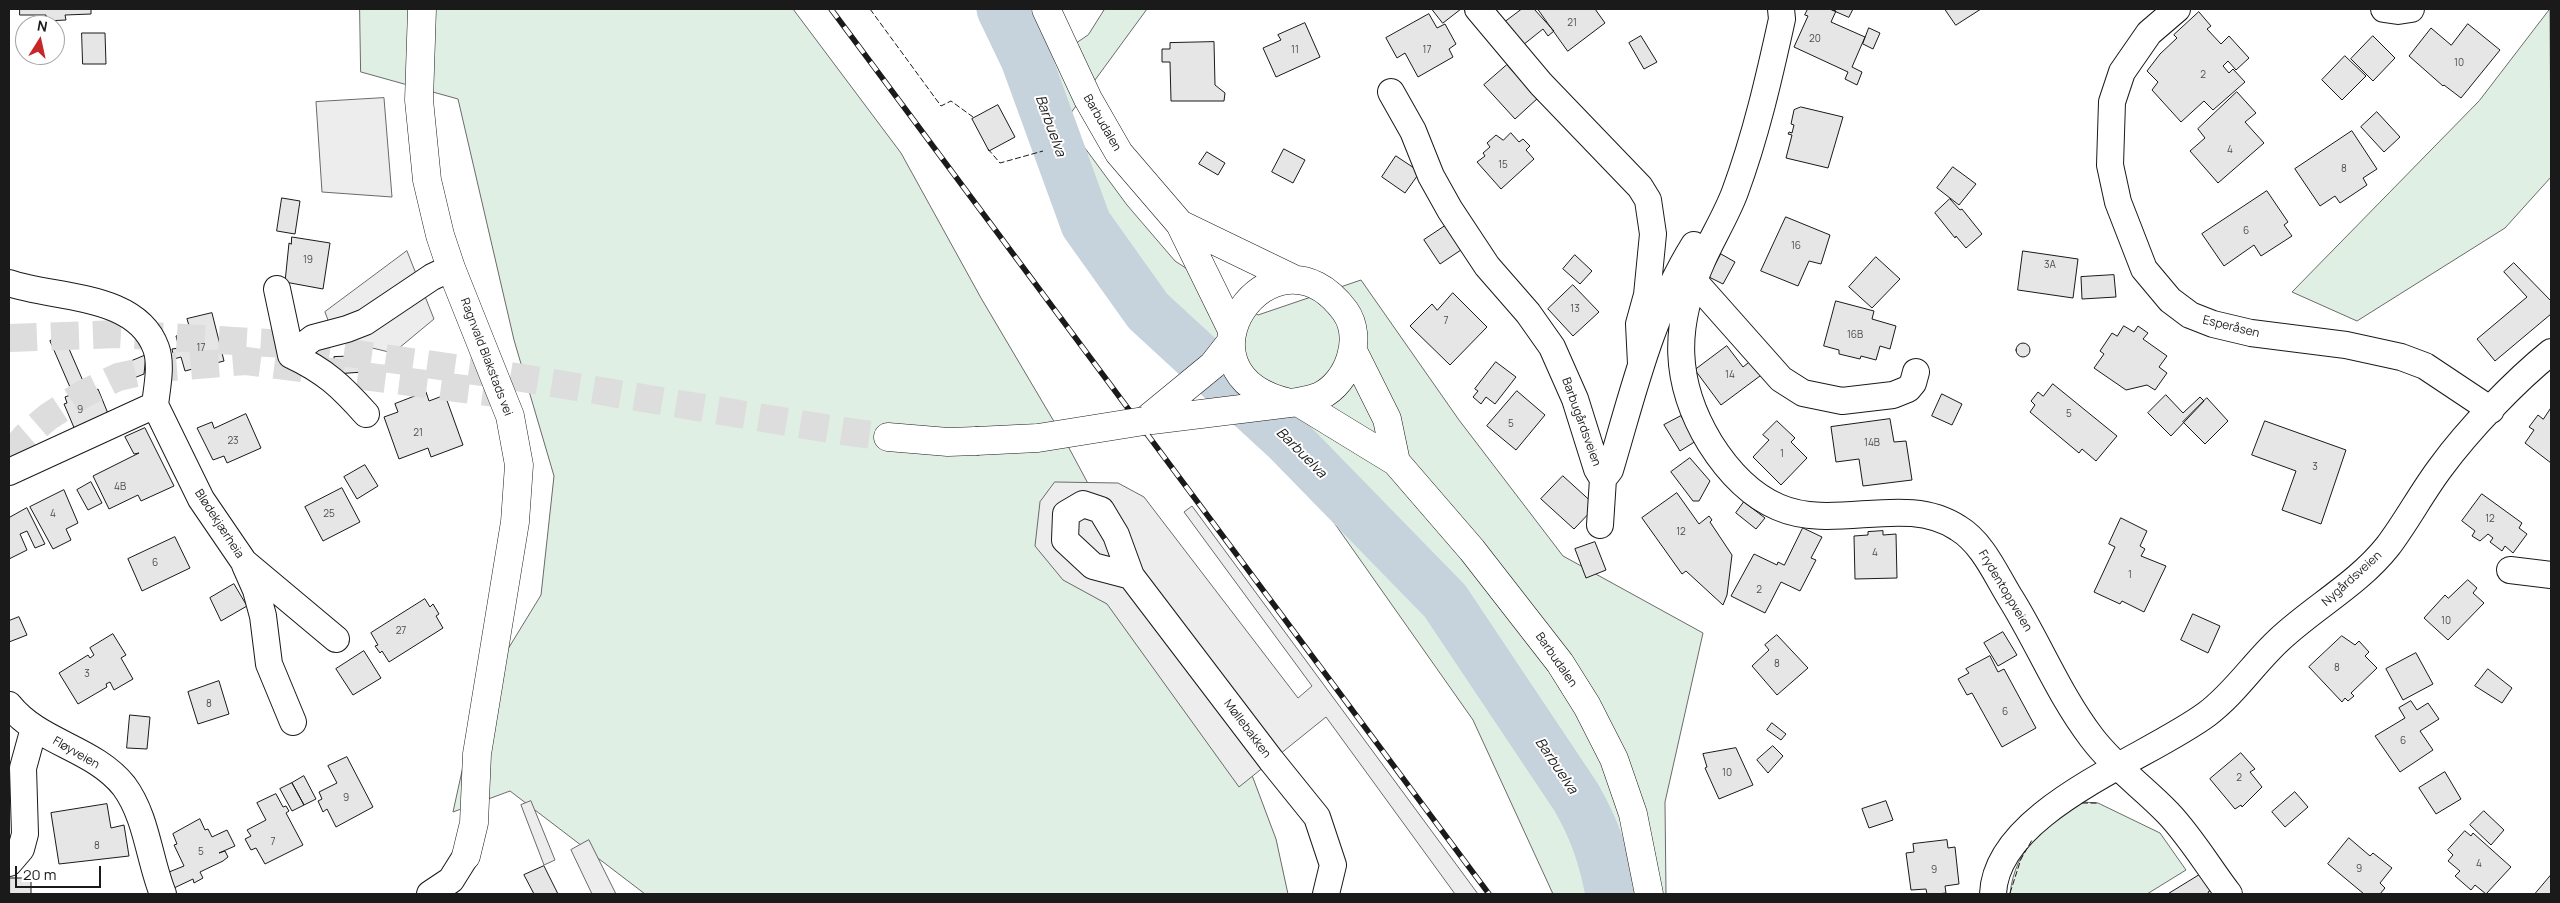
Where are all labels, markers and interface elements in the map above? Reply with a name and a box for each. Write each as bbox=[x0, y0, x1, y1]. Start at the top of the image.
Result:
north arrow bbox=[15, 15, 65, 65]
text: N bbox=[36, 15, 49, 36]
house number: 21 bbox=[1567, 17, 1577, 29]
house number: 20 bbox=[1809, 33, 1821, 45]
house number: 11 bbox=[1291, 44, 1299, 56]
house number: 17 bbox=[1423, 44, 1431, 56]
house number: 10 bbox=[2454, 57, 2464, 69]
house number: 2 bbox=[2200, 69, 2206, 81]
street label: Barbudalen bbox=[1080, 92, 1124, 154]
water label: Barbuelva bbox=[1031, 93, 1069, 159]
house number: 4 bbox=[2227, 144, 2233, 156]
house number: 15 bbox=[1498, 159, 1508, 171]
house number: 8 bbox=[2341, 163, 2347, 175]
house number: 6 bbox=[2243, 225, 2249, 237]
house number: 16 bbox=[1791, 240, 1801, 252]
house number: 19 bbox=[303, 254, 313, 266]
house number: 3A bbox=[2044, 259, 2056, 271]
street label: Ragnvald Blakstads vei bbox=[457, 296, 515, 418]
house number: 13 bbox=[1570, 303, 1580, 315]
street label: Esperåsen bbox=[2201, 313, 2261, 341]
house number: 7 bbox=[1443, 315, 1449, 327]
house number: 16B bbox=[1847, 329, 1863, 341]
house number: 17 bbox=[197, 342, 205, 354]
house number: 14 bbox=[1725, 369, 1735, 381]
street label: Barbugårdsveien bbox=[1558, 376, 1604, 468]
house number: 9 bbox=[77, 404, 83, 416]
house number: 5 bbox=[2066, 408, 2072, 420]
house number: 5 bbox=[1508, 418, 1514, 430]
water label: Barbuelva bbox=[1272, 424, 1330, 482]
house number: 21 bbox=[413, 427, 423, 439]
house number: 23 bbox=[227, 435, 239, 447]
house number: 14B bbox=[1864, 437, 1880, 449]
house number: 1 bbox=[1780, 448, 1784, 460]
house number: 3 bbox=[2312, 461, 2318, 473]
house number: 4B bbox=[114, 481, 126, 493]
street label: Blødekjærheia bbox=[191, 487, 247, 561]
house number: 4 bbox=[50, 508, 56, 520]
house number: 25 bbox=[323, 508, 335, 520]
house number: 12 bbox=[2485, 513, 2495, 525]
house number: 12 bbox=[1676, 526, 1686, 538]
house number: 4 bbox=[1872, 547, 1878, 559]
street label: Frydentoppveien bbox=[1975, 548, 2035, 634]
street label: Nygårdsveien bbox=[2319, 549, 2385, 609]
house number: 6 bbox=[152, 557, 158, 569]
house number: 1 bbox=[2128, 569, 2132, 581]
house number: 2 bbox=[1756, 584, 1762, 596]
house number: 10 bbox=[2441, 615, 2451, 627]
house number: 27 bbox=[396, 625, 406, 637]
street label: Barbudalen bbox=[1532, 630, 1580, 690]
house number: 8 bbox=[1774, 658, 1780, 670]
house number: 8 bbox=[2334, 662, 2340, 674]
house number: 3 bbox=[84, 668, 90, 680]
street label: Møllebakken bbox=[1220, 697, 1274, 761]
house number: 8 bbox=[206, 698, 212, 710]
house number: 6 bbox=[2002, 706, 2008, 718]
street label: Fløyveien bbox=[50, 734, 102, 772]
water label: Barbuelva bbox=[1531, 735, 1581, 797]
house number: 6 bbox=[2400, 735, 2406, 747]
house number: 10 bbox=[1722, 767, 1732, 779]
house number: 2 bbox=[2236, 772, 2242, 784]
house number: 9 bbox=[343, 792, 349, 804]
house number: 7 bbox=[270, 836, 276, 848]
house number: 8 bbox=[94, 840, 100, 852]
house number: 5 bbox=[198, 846, 204, 858]
scale bar bbox=[18, 856, 104, 888]
house number: 4 bbox=[2476, 858, 2482, 870]
house number: 9 bbox=[2356, 863, 2362, 875]
text: 20 m bbox=[23, 864, 56, 885]
house number: 9 bbox=[1931, 864, 1937, 876]

